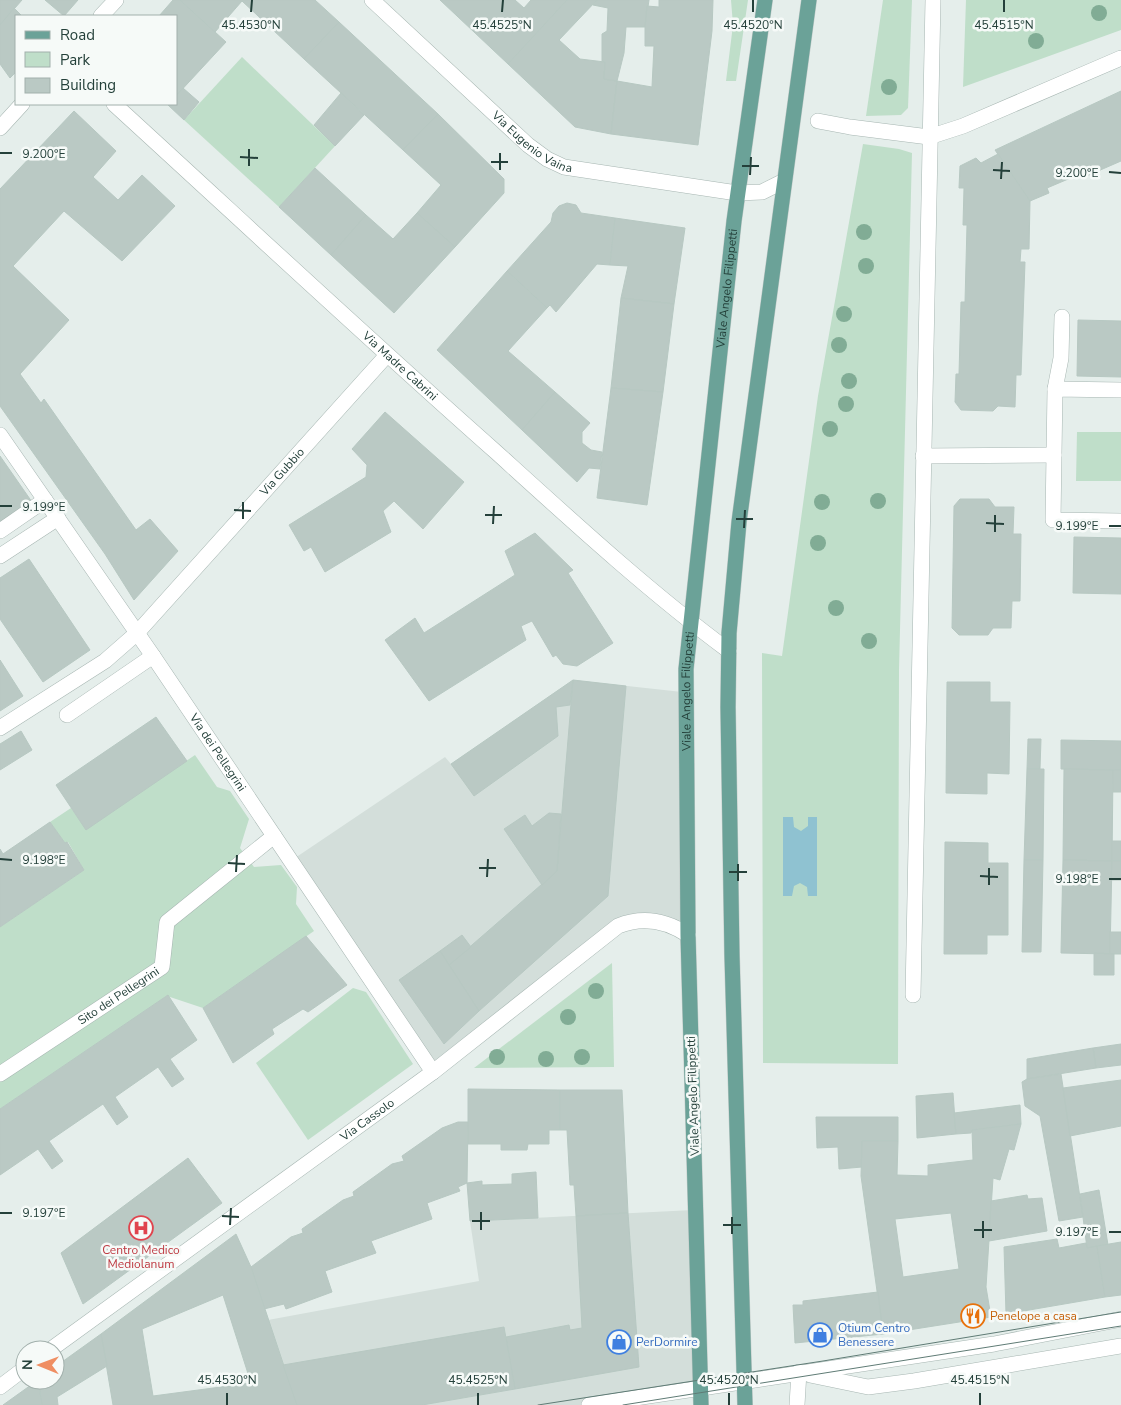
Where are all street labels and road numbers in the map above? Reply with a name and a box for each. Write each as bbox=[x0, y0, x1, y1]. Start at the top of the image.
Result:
street label: Via Eugenio Vaina bbox=[488, 107, 573, 176]
street label: Viale Angelo Filippetti bbox=[712, 228, 741, 350]
street label: Via Madre Cabrini bbox=[358, 327, 441, 404]
street label: Via Gubbio bbox=[256, 444, 308, 500]
street label: Viale Angelo Filippetti bbox=[678, 631, 698, 752]
street label: Via dei Pellegrini bbox=[185, 709, 250, 795]
street label: Sito dei Pellegrini bbox=[75, 963, 162, 1028]
street label: Viale Angelo Filippetti bbox=[683, 1036, 703, 1157]
street label: Via Cassolo bbox=[336, 1094, 398, 1145]

